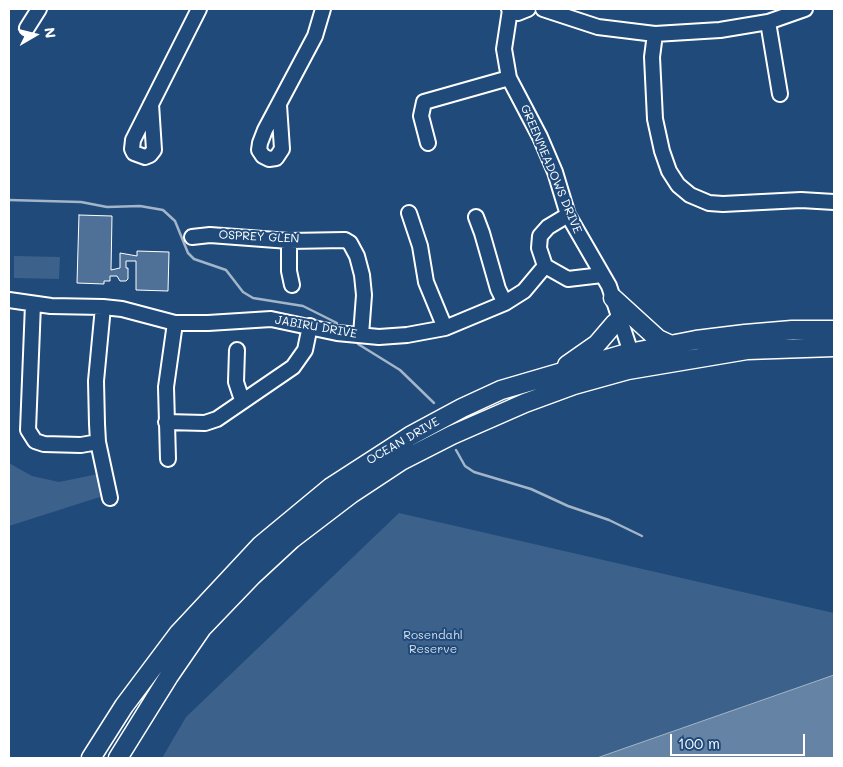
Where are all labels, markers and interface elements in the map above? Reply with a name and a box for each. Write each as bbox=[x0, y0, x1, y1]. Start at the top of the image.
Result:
north arrow bbox=[10, 10, 60, 60]
text: N bbox=[40, 26, 60, 39]
street label: GREENMEADOWS DRIVE bbox=[517, 102, 585, 236]
street label: OSPREY GLEN bbox=[218, 228, 300, 246]
street label: JABIRU DRIVE bbox=[274, 313, 358, 341]
street label: OCEAN DRIVE bbox=[364, 414, 442, 468]
park label: Rosendahl Reserve bbox=[403, 628, 463, 656]
scale bar bbox=[673, 724, 808, 756]
text: 100 m bbox=[678, 733, 720, 753]

